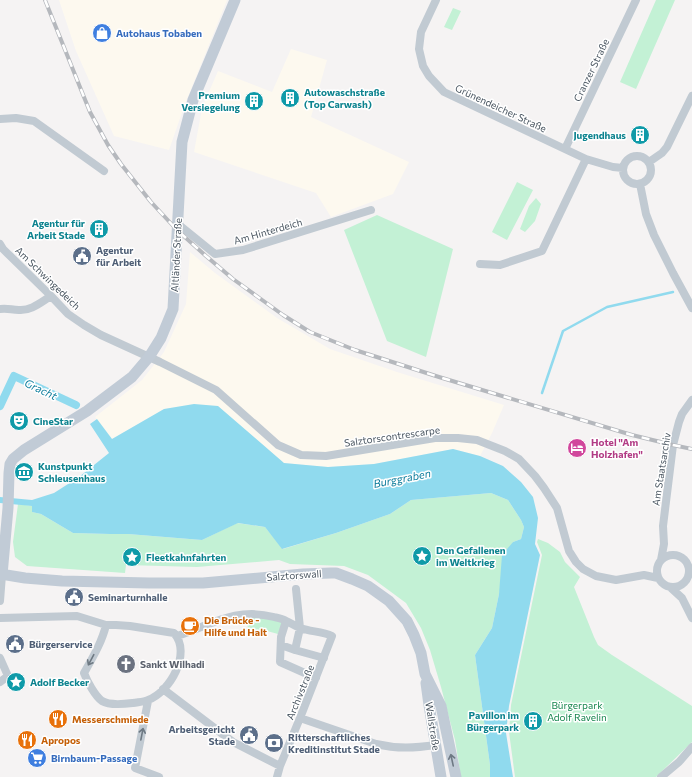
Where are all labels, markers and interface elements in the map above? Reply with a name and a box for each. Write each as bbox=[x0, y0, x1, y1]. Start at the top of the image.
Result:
shop icon: Autohaus Tobaben bbox=[91, 22, 113, 44]
place label: Autohaus Tobaben bbox=[116, 27, 202, 39]
street label: Cranzer Straße bbox=[571, 37, 611, 103]
street label: Grünendeicher Straße bbox=[453, 82, 549, 134]
place label: Autowaschstraße (Top Carwash) bbox=[304, 86, 385, 110]
building icon: Autowaschstraße (Top Carwash) bbox=[279, 87, 301, 109]
place label: Premium Versiegelung bbox=[181, 89, 241, 113]
building icon: Premium Versiegelung bbox=[243, 90, 265, 112]
building icon: Jugendhaus bbox=[629, 124, 651, 146]
place label: Jugendhaus bbox=[573, 129, 626, 141]
street label: Am Hinterdeich bbox=[232, 215, 304, 247]
place label: Agentur für Arbeit Stade bbox=[27, 217, 85, 241]
building icon: Agentur für Arbeit Stade bbox=[88, 218, 110, 240]
street label: Altländer Straße bbox=[168, 218, 184, 292]
street label: Am Schwingedeich bbox=[13, 244, 83, 312]
place label: Agentur für Arbeit bbox=[96, 244, 141, 268]
public building icon: Agentur für Arbeit bbox=[71, 245, 93, 267]
water label: Gracht bbox=[23, 376, 60, 402]
theatre icon: CineStar bbox=[8, 410, 30, 432]
place label: CineStar bbox=[33, 415, 73, 427]
street label: Salztorscontrescarpe bbox=[343, 423, 441, 449]
street label: Am Staatsarchiv bbox=[649, 432, 673, 506]
place label: Hotel "Am Holzhafen" bbox=[591, 436, 643, 460]
hotel icon: Hotel "Am Holzhafen" bbox=[566, 437, 588, 459]
place label: Kunstpunkt Schleusenhaus bbox=[38, 460, 106, 484]
museum icon: Kunstpunkt Schleusenhaus bbox=[13, 461, 35, 483]
water label: Burggraben bbox=[372, 466, 432, 490]
place label: Den Gefallenen im Weltkrieg bbox=[436, 544, 506, 568]
place icon: Den Gefallenen im Weltkrieg bbox=[411, 545, 433, 567]
place icon: Fleetkahnfahrten bbox=[121, 546, 143, 568]
place label: Fleetkahnfahrten bbox=[146, 551, 226, 563]
street label: Salztorswall bbox=[266, 567, 322, 583]
public building icon: Seminarturnhalle bbox=[63, 586, 85, 608]
place label: Seminarturnhalle bbox=[88, 591, 168, 603]
place label: Die Brücke - Hilfe und Halt bbox=[204, 614, 267, 638]
cafe icon: Die Brücke - Hilfe und Halt bbox=[179, 615, 201, 637]
public building icon: Bürgerservice bbox=[4, 633, 26, 655]
place label: Bürgerservice bbox=[29, 638, 92, 650]
church icon: Sankt Wilhadi bbox=[115, 653, 137, 675]
one-way arrow bbox=[86, 654, 94, 666]
place label: Sankt Wilhadi bbox=[140, 658, 205, 670]
street label: Archivstraße bbox=[284, 663, 316, 721]
place icon: Adolf Becker bbox=[5, 671, 27, 693]
place label: Adolf Becker bbox=[30, 676, 89, 688]
park label: Bürgerpark Adolf Ravelin bbox=[547, 699, 607, 723]
street label: Wallstraße bbox=[423, 701, 443, 751]
restaurant icon: Messerschmiede bbox=[47, 708, 69, 730]
place label: Pavillon im Bürgerpark bbox=[467, 709, 519, 733]
building icon: Pavillon im Bürgerpark bbox=[522, 710, 544, 732]
place label: Messerschmiede bbox=[72, 713, 149, 725]
place label: Arbeitsgericht Stade bbox=[168, 723, 235, 747]
public building icon: Arbeitsgericht Stade bbox=[238, 724, 260, 746]
one-way arrow bbox=[138, 728, 146, 741]
restaurant icon: Apropos bbox=[16, 729, 38, 751]
place label: Ritterschaftliches Kreditinstitut Stade bbox=[288, 731, 380, 755]
bank icon: Ritterschaftliches Kreditinstitut Stade bbox=[263, 732, 285, 754]
place label: Apropos bbox=[41, 734, 81, 746]
supermarket icon: Birnbaum-Passage bbox=[26, 747, 48, 769]
place label: Birnbaum-Passage bbox=[51, 752, 137, 764]
one-way arrow bbox=[448, 754, 456, 767]

